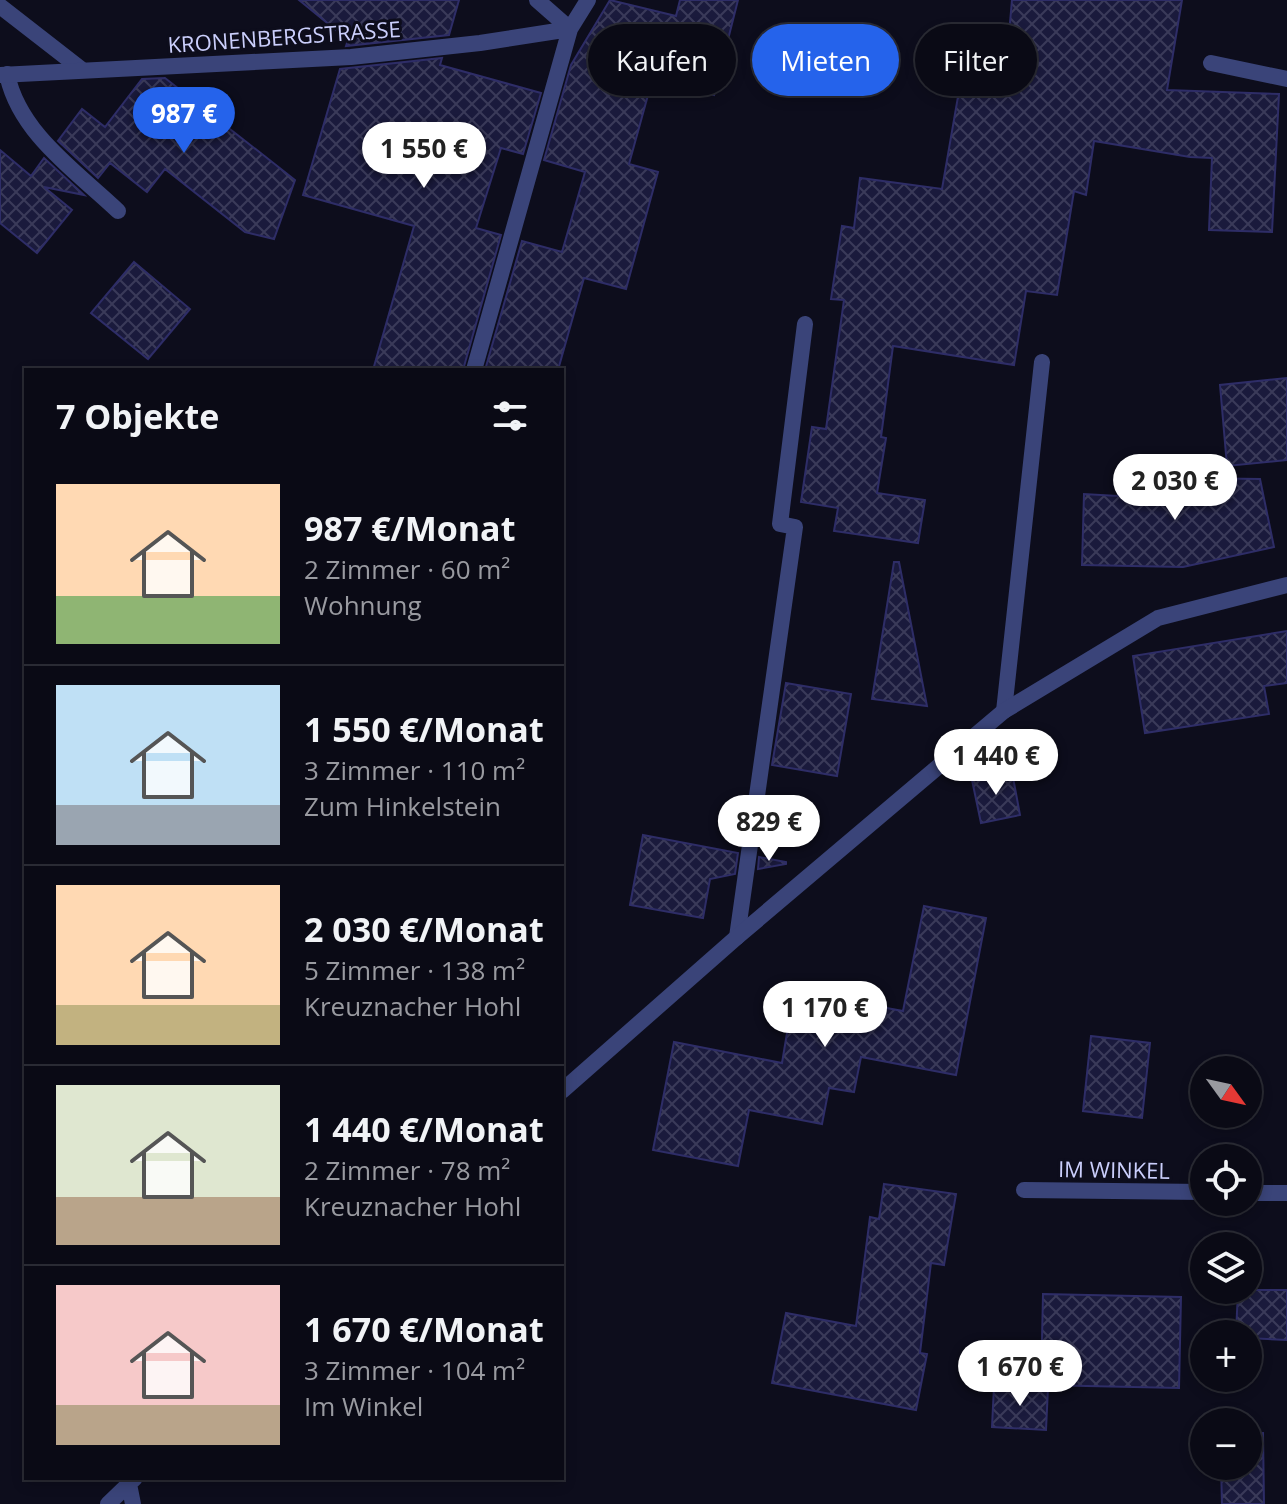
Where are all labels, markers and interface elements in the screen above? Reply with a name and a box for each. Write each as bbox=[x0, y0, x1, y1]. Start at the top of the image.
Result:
street label: KRONENBERGSTRASSE bbox=[166, 13, 402, 59]
chip: Kaufen bbox=[588, 24, 736, 96]
chip: Mieten bbox=[752, 24, 899, 96]
chip: Filter bbox=[915, 24, 1037, 96]
pin: 987 € bbox=[128, 87, 240, 155]
text: 987 € bbox=[151, 95, 217, 131]
pin: 1 550 € bbox=[350, 122, 498, 190]
text: 1 550 € bbox=[380, 130, 468, 166]
text: 7 Objekte bbox=[56, 393, 219, 439]
icon: filters bbox=[488, 394, 532, 438]
pin: 2 030 € bbox=[1101, 454, 1249, 522]
text: 2 030 € bbox=[1131, 462, 1219, 498]
text: 987 €/Monat bbox=[304, 505, 515, 551]
icon: home bbox=[120, 516, 216, 612]
text: 2 Zimmer · 60 m² bbox=[304, 551, 510, 587]
text: Wohnung bbox=[304, 587, 422, 623]
text: 1 550 €/Monat bbox=[304, 706, 544, 752]
icon: home bbox=[120, 717, 216, 813]
pin: 1 440 € bbox=[922, 729, 1070, 797]
text: 1 440 € bbox=[952, 737, 1040, 773]
text: 3 Zimmer · 110 m² bbox=[304, 752, 525, 788]
text: Zum Hinkelstein bbox=[304, 788, 501, 824]
pin: 829 € bbox=[713, 795, 825, 863]
text: 829 € bbox=[736, 803, 802, 839]
text: 2 030 €/Monat bbox=[304, 906, 544, 952]
icon: home bbox=[120, 917, 216, 1013]
text: 5 Zimmer · 138 m² bbox=[304, 952, 525, 988]
pin: 1 170 € bbox=[751, 981, 899, 1049]
text: Kreuznacher Hohl bbox=[304, 988, 521, 1024]
text: 1 170 € bbox=[781, 989, 869, 1025]
north arrow bbox=[1190, 1056, 1262, 1128]
map controls bbox=[1190, 1056, 1262, 1480]
text: 1 440 €/Monat bbox=[304, 1106, 544, 1152]
icon: home bbox=[120, 1117, 216, 1213]
button: locate bbox=[1190, 1144, 1262, 1216]
text: 2 Zimmer · 78 m² bbox=[304, 1152, 510, 1188]
street label: IM WINKEL bbox=[1058, 1153, 1170, 1185]
text: Kreuznacher Hohl bbox=[304, 1188, 521, 1224]
button: layers bbox=[1190, 1232, 1262, 1304]
text: 1 670 €/Monat bbox=[304, 1306, 544, 1352]
icon: home bbox=[120, 1317, 216, 1413]
button: + bbox=[1190, 1320, 1262, 1392]
pin: 1 670 € bbox=[946, 1340, 1094, 1408]
text: 1 670 € bbox=[976, 1348, 1064, 1384]
text: 3 Zimmer · 104 m² bbox=[304, 1352, 525, 1388]
text: Im Winkel bbox=[304, 1388, 423, 1424]
button: − bbox=[1190, 1408, 1262, 1480]

